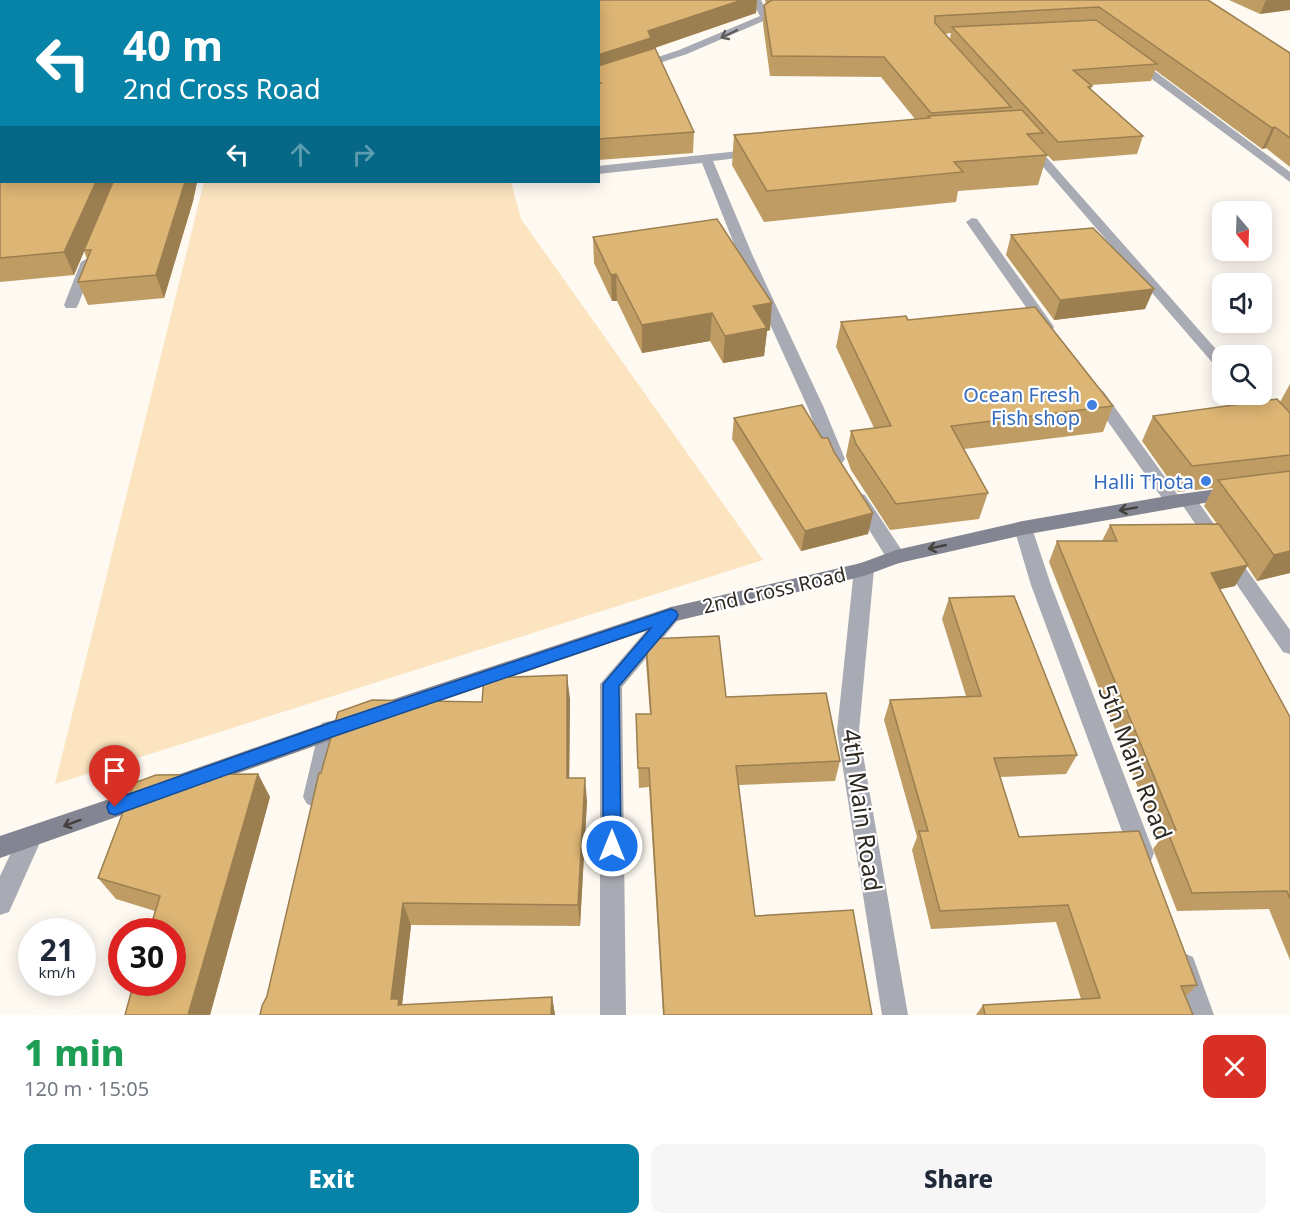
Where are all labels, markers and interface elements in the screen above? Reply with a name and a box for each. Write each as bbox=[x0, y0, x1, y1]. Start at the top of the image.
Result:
text: 40 m bbox=[123, 16, 223, 73]
icon: left bbox=[24, 24, 102, 102]
one-way arrow bbox=[721, 29, 739, 41]
text: 2nd Cross Road bbox=[123, 70, 321, 107]
icon: left bbox=[221, 138, 254, 171]
icon: ahead bbox=[284, 138, 317, 171]
icon: right bbox=[347, 138, 380, 171]
north arrow bbox=[1212, 201, 1272, 261]
map controls bbox=[1212, 201, 1272, 405]
button: sound bbox=[1212, 273, 1272, 333]
button: search bbox=[1212, 345, 1272, 405]
place label: Ocean Fresh Fish shop bbox=[963, 381, 1080, 431]
marker: Ocean Fresh Fish shop bbox=[1085, 398, 1099, 412]
place label: Halli Thota bbox=[1093, 468, 1194, 495]
marker: Halli Thota bbox=[1199, 474, 1213, 488]
one-way arrow bbox=[1119, 504, 1139, 515]
one-way arrow bbox=[928, 542, 947, 554]
street label: 2nd Cross Road bbox=[700, 560, 848, 620]
street label: 5th Main Road bbox=[1091, 680, 1181, 844]
street label: 4th Main Road bbox=[835, 727, 891, 893]
pin bbox=[89, 745, 140, 807]
icon: arrive bbox=[98, 754, 131, 787]
position arrow bbox=[580, 814, 644, 878]
one-way arrow bbox=[63, 818, 82, 829]
speed limit sign: 30 bbox=[108, 918, 186, 996]
text: 21 bbox=[40, 929, 74, 970]
text: km/h bbox=[39, 962, 75, 982]
text: 1 min bbox=[24, 1028, 125, 1077]
button: close bbox=[1203, 1035, 1266, 1098]
text: 120 m · 15:05 bbox=[24, 1075, 149, 1102]
button: Exit bbox=[24, 1144, 639, 1213]
button: Share bbox=[651, 1144, 1266, 1213]

